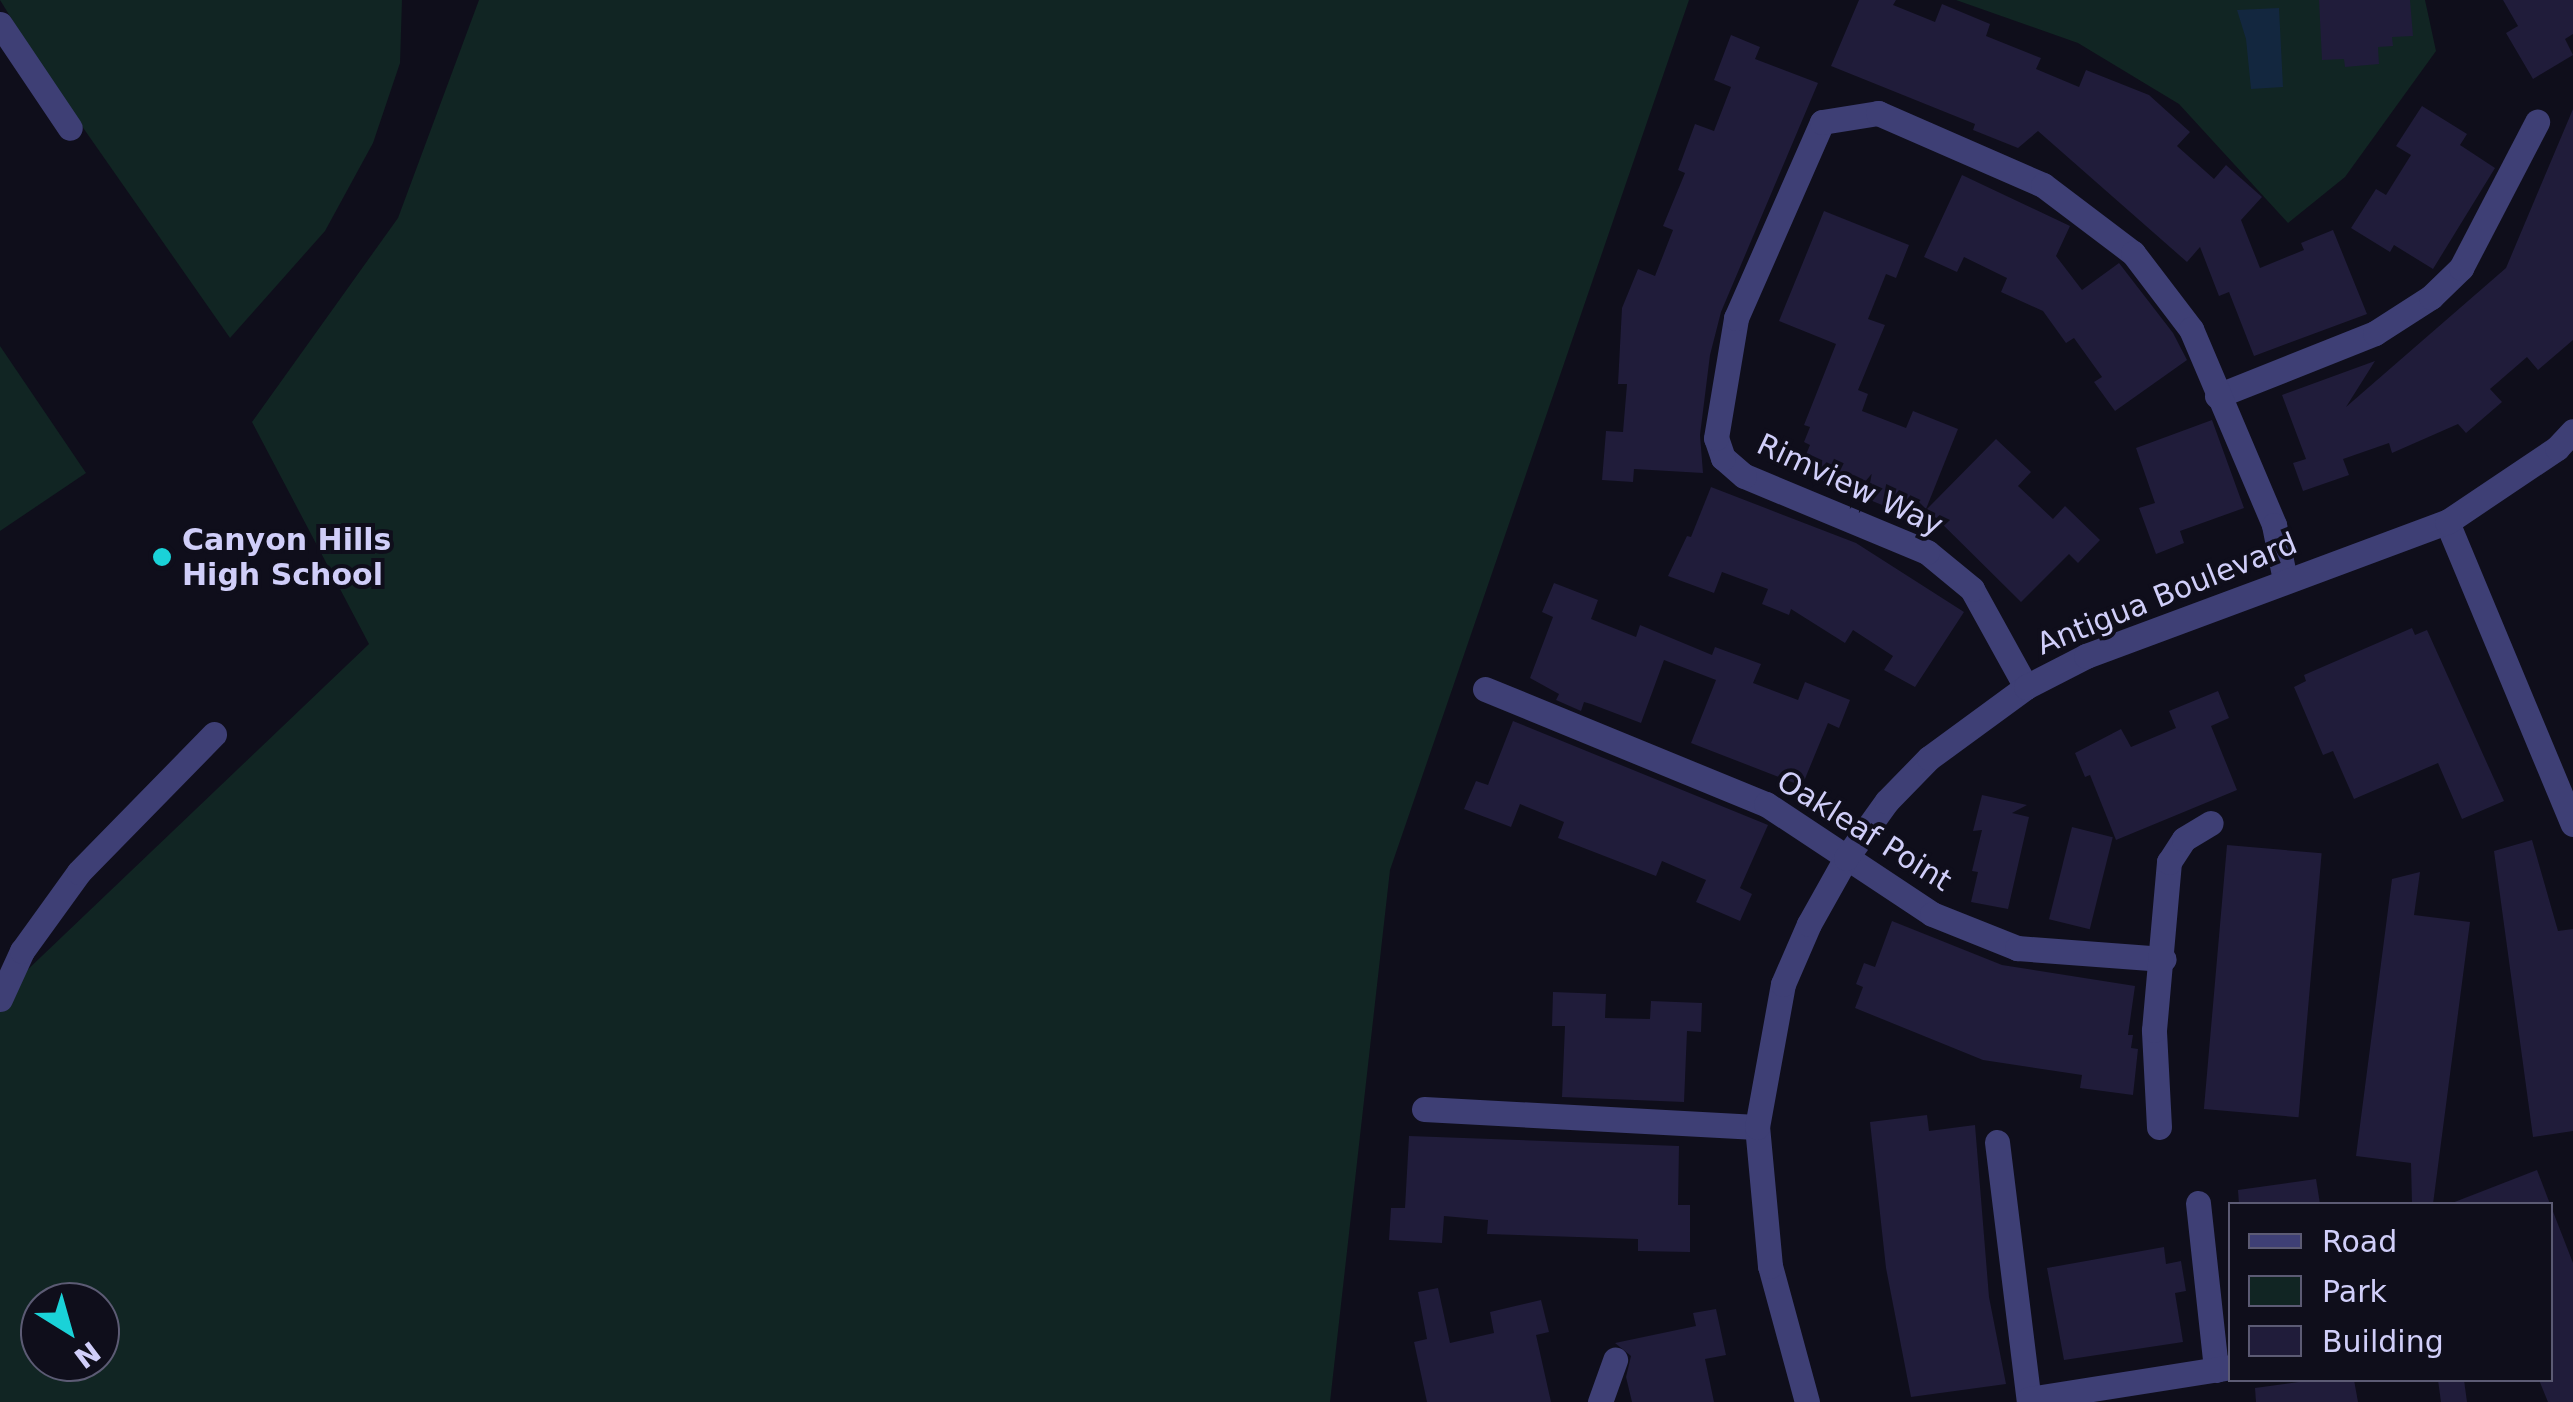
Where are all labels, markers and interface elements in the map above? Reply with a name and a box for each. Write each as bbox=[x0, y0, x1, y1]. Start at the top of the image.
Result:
street label: Rimview Way bbox=[1751, 426, 1949, 544]
place label: Canyon Hills High School bbox=[182, 522, 391, 592]
street label: Antigua Boulevard bbox=[2032, 525, 2302, 663]
marker: Canyon Hills High School bbox=[151, 546, 173, 568]
street label: Oakleaf Point bbox=[1770, 763, 1958, 899]
legend bbox=[2228, 1202, 2553, 1382]
text: Road bbox=[2322, 1224, 2397, 1259]
text: Park bbox=[2322, 1274, 2387, 1309]
north arrow bbox=[20, 1282, 120, 1382]
text: Building bbox=[2322, 1324, 2444, 1359]
text: N bbox=[68, 1335, 106, 1375]

